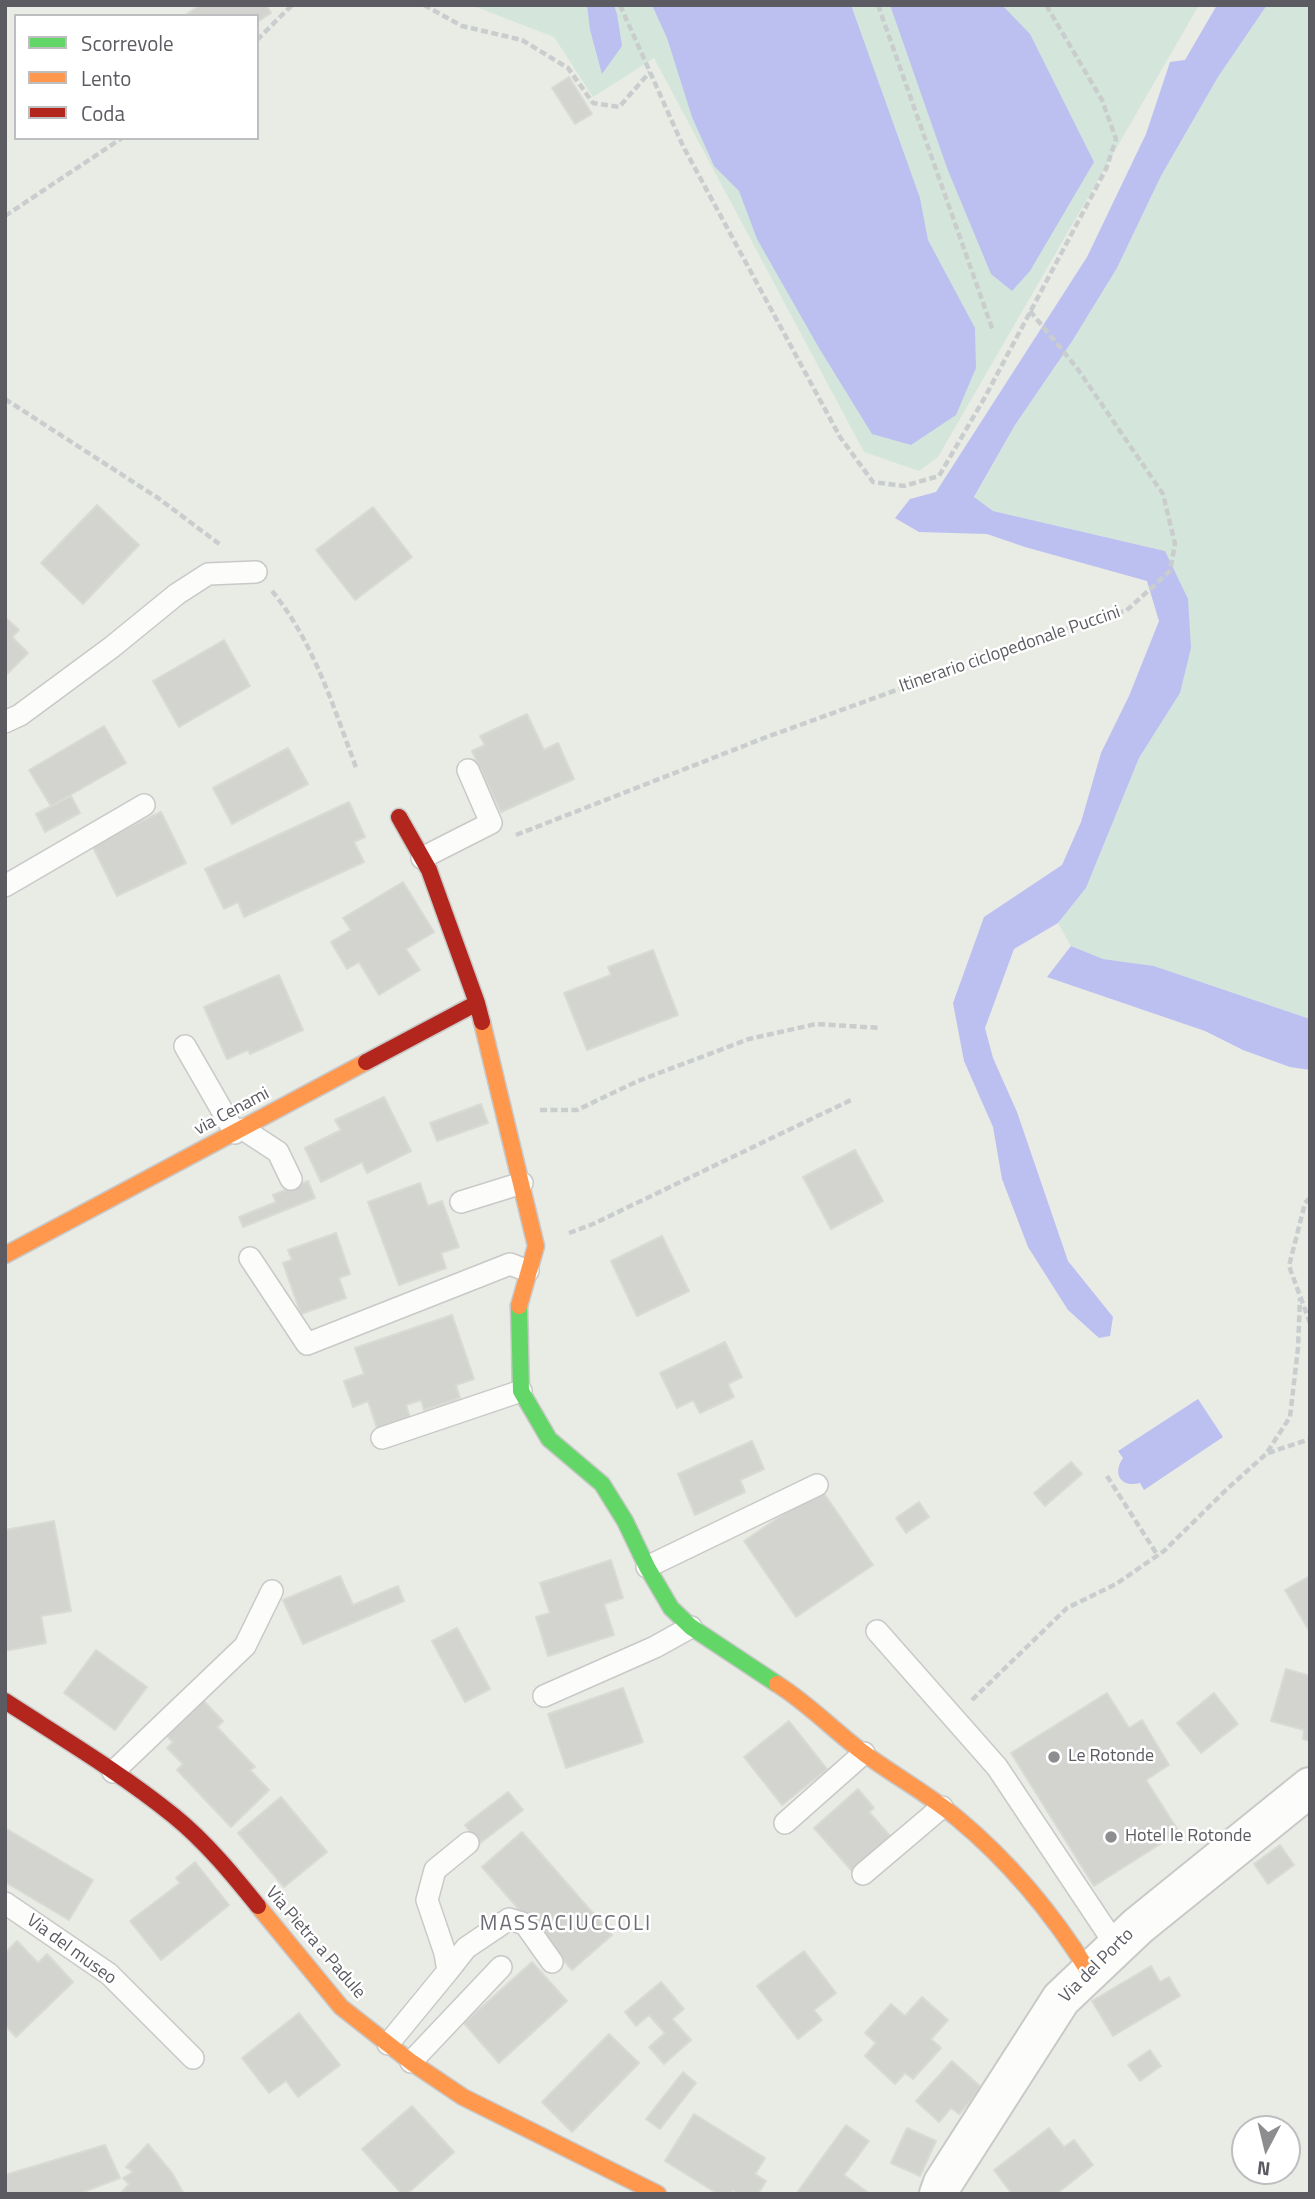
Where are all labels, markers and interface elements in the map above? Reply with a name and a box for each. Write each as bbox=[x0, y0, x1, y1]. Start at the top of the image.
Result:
legend bbox=[14, 14, 259, 140]
text: Scorrevole bbox=[81, 27, 174, 59]
text: Lento bbox=[81, 62, 131, 94]
text: Coda bbox=[81, 97, 125, 129]
street label: Itinerario ciclopedonale Puccini bbox=[897, 602, 1123, 698]
street label: via Cenami bbox=[191, 1083, 273, 1141]
place label: Le Rotonde bbox=[1068, 1746, 1154, 1768]
marker: Le Rotonde bbox=[1046, 1749, 1062, 1765]
place label: Hotel le Rotonde bbox=[1125, 1826, 1252, 1848]
marker: Hotel le Rotonde bbox=[1103, 1829, 1119, 1845]
street label: Via Pietra a Padule bbox=[260, 1883, 370, 2003]
street label: Via del museo bbox=[22, 1910, 120, 1990]
district label: MASSACIUCCOLI bbox=[481, 1912, 651, 1938]
street label: Via del Porto bbox=[1055, 1924, 1139, 2008]
north arrow bbox=[1231, 2115, 1301, 2185]
text: N bbox=[1255, 2154, 1272, 2185]

